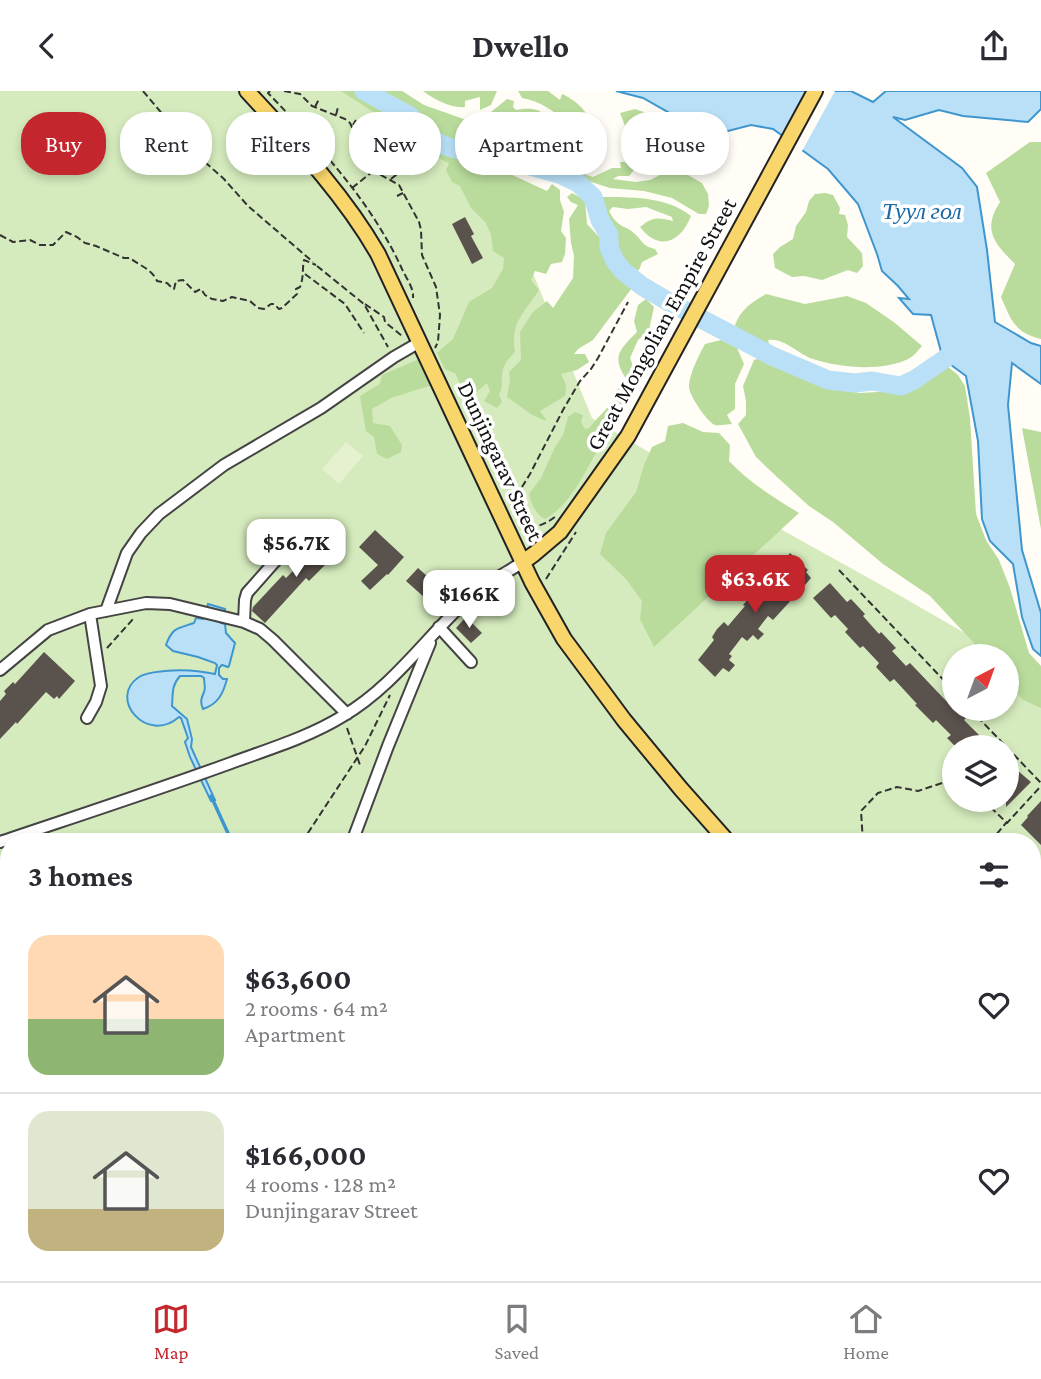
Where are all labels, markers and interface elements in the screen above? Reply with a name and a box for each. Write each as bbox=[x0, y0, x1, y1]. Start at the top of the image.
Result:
icon: back bbox=[28, 27, 66, 65]
icon: share bbox=[975, 27, 1013, 65]
text: Dwello bbox=[472, 28, 569, 64]
chip: Buy bbox=[21, 112, 106, 175]
chip: Rent bbox=[120, 112, 212, 175]
chip: Filters bbox=[226, 112, 335, 175]
chip: New bbox=[349, 112, 441, 175]
chip: Apartment bbox=[455, 112, 607, 175]
chip: House bbox=[621, 112, 729, 175]
street label: Great Mongolian Empire Street bbox=[581, 193, 742, 455]
water label: Туул гол bbox=[882, 197, 962, 224]
street label: Dunjingarav Street bbox=[453, 377, 549, 545]
pin: $56.7K bbox=[239, 519, 353, 579]
text: $56.7K bbox=[263, 529, 329, 555]
pin: $63.6K bbox=[698, 555, 812, 615]
text: $63.6K bbox=[721, 565, 789, 591]
pin: $166K bbox=[420, 571, 518, 630]
text: $166K bbox=[439, 580, 499, 606]
north arrow bbox=[942, 644, 1018, 721]
map controls bbox=[942, 644, 1019, 812]
button: layers bbox=[942, 735, 1019, 812]
icon: filters bbox=[975, 856, 1013, 894]
text: 3 homes bbox=[28, 859, 133, 892]
text: $63,600 bbox=[245, 962, 351, 995]
icon: home bbox=[84, 963, 168, 1047]
icon: heart bbox=[975, 986, 1013, 1024]
text: 2 rooms · 64 m² bbox=[245, 995, 388, 1021]
text: Apartment bbox=[245, 1021, 345, 1047]
text: $166,000 bbox=[245, 1138, 367, 1171]
icon: home bbox=[84, 1139, 168, 1223]
icon: heart bbox=[975, 1162, 1013, 1200]
text: 4 rooms · 128 m² bbox=[245, 1171, 396, 1197]
text: Dunjingarav Street bbox=[245, 1197, 418, 1223]
tab: Map bbox=[152, 1300, 190, 1363]
tab: Saved bbox=[494, 1300, 539, 1363]
tab: Home bbox=[843, 1300, 889, 1363]

